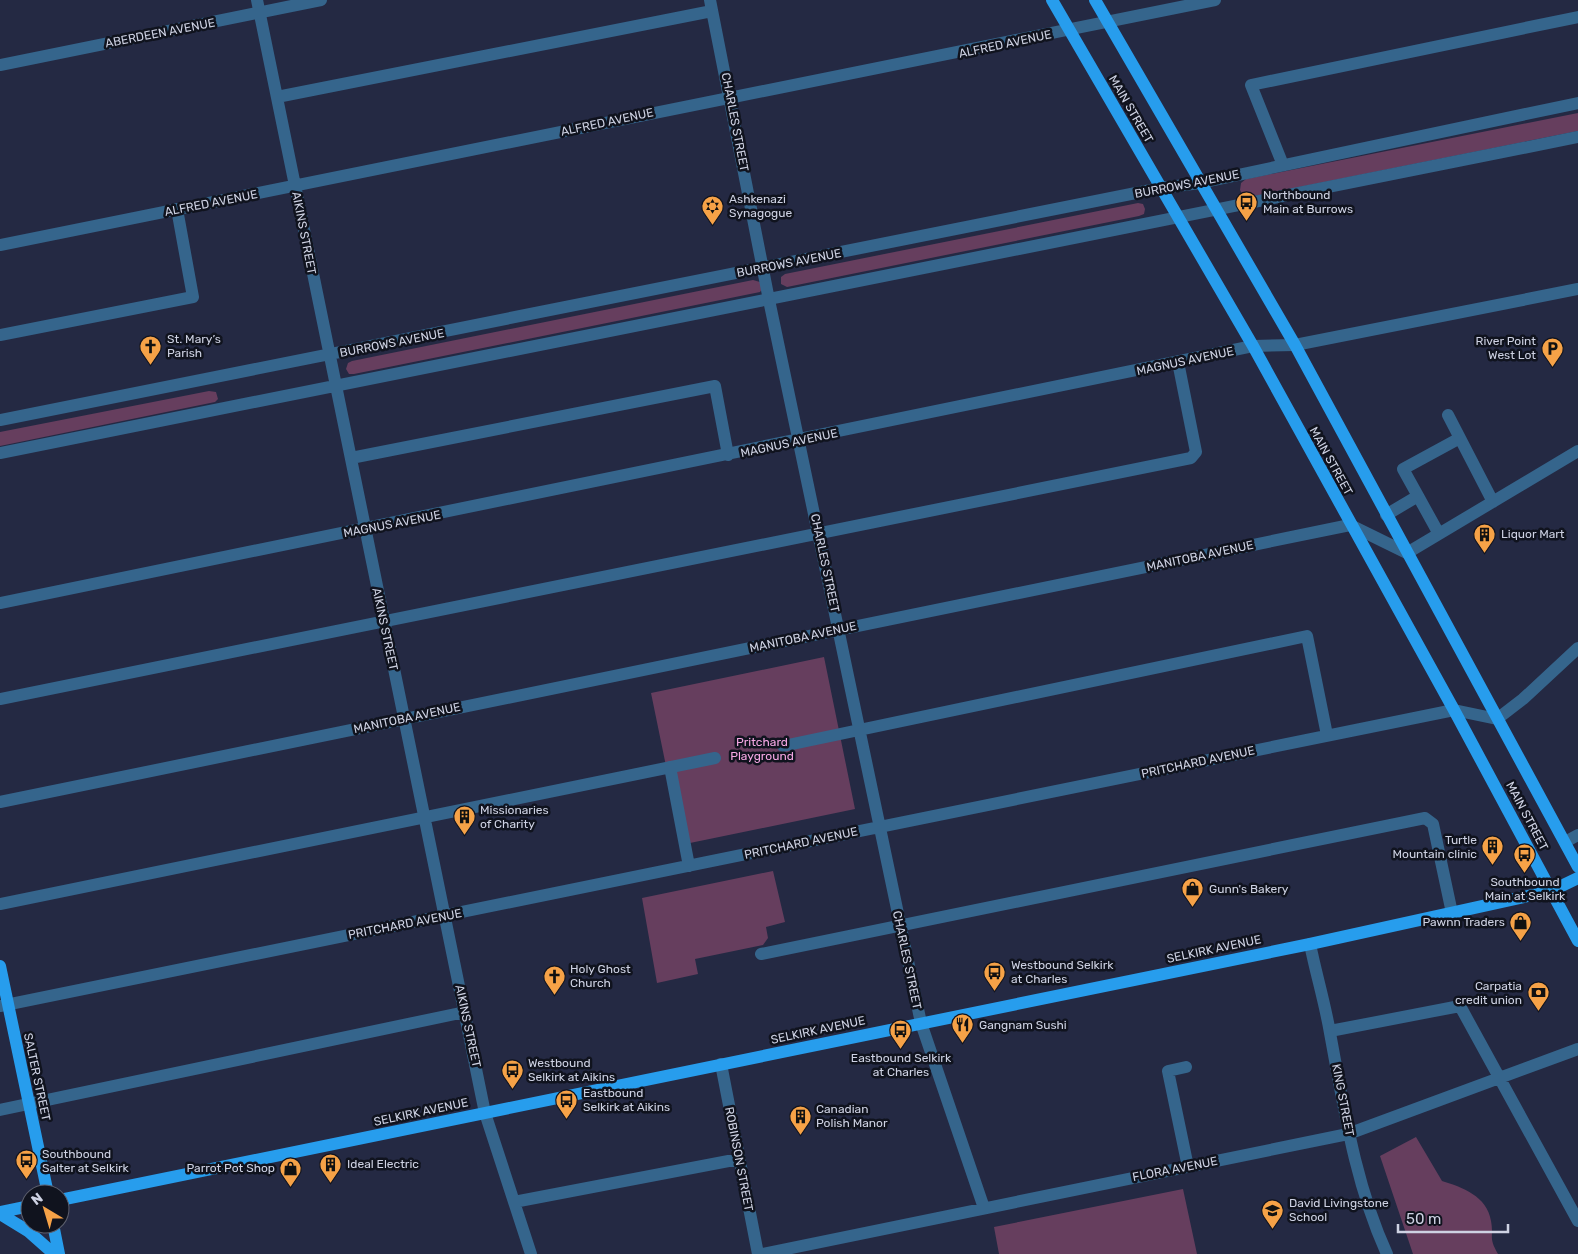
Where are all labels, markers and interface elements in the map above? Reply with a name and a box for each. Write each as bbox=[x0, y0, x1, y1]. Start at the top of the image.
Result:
street label: ABERDEEN AVENUE bbox=[104, 15, 216, 51]
street label: ALFRED AVENUE bbox=[957, 27, 1053, 61]
street label: CHARLES STREET bbox=[719, 71, 751, 173]
street label: MAIN STREET bbox=[1106, 73, 1156, 145]
street label: ALFRED AVENUE bbox=[559, 105, 655, 139]
street label: BURROWS AVENUE bbox=[1133, 167, 1241, 201]
street label: ALFRED AVENUE bbox=[163, 187, 259, 219]
place label: Northbound Main at Burrows bbox=[1263, 188, 1353, 216]
street label: AIKINS STREET bbox=[289, 190, 319, 276]
bus stop icon: Northbound Main at Burrows bbox=[1235, 190, 1259, 221]
place label: Ashkenazi Synagogue bbox=[729, 192, 792, 220]
synagogue icon: Ashkenazi Synagogue bbox=[701, 194, 725, 225]
street label: BURROWS AVENUE bbox=[735, 246, 843, 280]
street label: BURROWS AVENUE bbox=[338, 326, 446, 360]
place label: St. Mary’s Parish bbox=[167, 332, 221, 360]
church icon: St. Mary’s Parish bbox=[139, 334, 163, 365]
place label: River Point West Lot bbox=[1476, 334, 1536, 362]
parking icon: River Point West Lot bbox=[1540, 336, 1564, 367]
street label: MAGNUS AVENUE bbox=[1135, 344, 1235, 378]
street label: MAIN STREET bbox=[1307, 424, 1356, 498]
street label: MAGNUS AVENUE bbox=[739, 426, 839, 460]
street label: MAGNUS AVENUE bbox=[342, 508, 442, 540]
street label: CHARLES STREET bbox=[808, 512, 842, 614]
building icon: Liquor Mart bbox=[1473, 522, 1497, 553]
place label: Liquor Mart bbox=[1501, 527, 1565, 541]
street label: MANITOBA AVENUE bbox=[1145, 538, 1255, 574]
street label: AIKINS STREET bbox=[369, 586, 401, 672]
street label: MANITOBA AVENUE bbox=[748, 619, 858, 655]
street label: MANITOBA AVENUE bbox=[352, 700, 462, 736]
park label: Pritchard Playground bbox=[730, 735, 794, 763]
street label: PRITCHARD AVENUE bbox=[1140, 743, 1256, 781]
street label: MAIN STREET bbox=[1503, 779, 1551, 853]
place label: Missionaries of Charity bbox=[480, 803, 549, 831]
building icon: Missionaries of Charity bbox=[452, 805, 476, 836]
street label: PRITCHARD AVENUE bbox=[743, 824, 859, 862]
place label: Turtle Mountain clinic bbox=[1392, 833, 1477, 861]
building icon: Turtle Mountain clinic bbox=[1481, 835, 1505, 866]
bus stop icon: Southbound Main at Selkirk bbox=[1513, 843, 1537, 874]
place label: Southbound Main at Selkirk bbox=[1485, 875, 1566, 903]
shop icon: Gunn's Bakery bbox=[1181, 877, 1205, 908]
place label: Gunn's Bakery bbox=[1209, 882, 1289, 896]
street label: PRITCHARD AVENUE bbox=[347, 906, 463, 942]
street label: CHARLES STREET bbox=[890, 909, 924, 1011]
shop icon: Pawnn Traders bbox=[1509, 910, 1533, 941]
place label: Pawnn Traders bbox=[1422, 915, 1505, 929]
street label: SELKIRK AVENUE bbox=[1166, 932, 1262, 966]
place label: Westbound Selkirk at Charles bbox=[1011, 958, 1114, 986]
bus stop icon: Westbound Selkirk at Charles bbox=[983, 960, 1007, 991]
place label: Holy Ghost Church bbox=[570, 962, 631, 990]
church icon: Holy Ghost Church bbox=[542, 964, 566, 995]
place label: Carpatia credit union bbox=[1455, 979, 1522, 1007]
bank icon: Carpatia credit union bbox=[1526, 981, 1550, 1012]
street label: AIKINS STREET bbox=[452, 983, 484, 1069]
street label: SELKIRK AVENUE bbox=[770, 1013, 866, 1047]
restaurant icon: Gangnam Sushi bbox=[951, 1013, 975, 1044]
place label: Gangnam Sushi bbox=[979, 1018, 1067, 1032]
bus stop icon: Eastbound Selkirk at Charles bbox=[889, 1019, 913, 1050]
street label: SALTER STREET bbox=[21, 1032, 53, 1122]
place label: Eastbound Selkirk at Charles bbox=[851, 1051, 952, 1079]
place label: Westbound Selkirk at Aikins bbox=[528, 1056, 615, 1084]
bus stop icon: Westbound Selkirk at Aikins bbox=[500, 1058, 524, 1089]
street label: KING STREET bbox=[1329, 1063, 1357, 1138]
place label: Eastbound Selkirk at Aikins bbox=[583, 1086, 670, 1114]
bus stop icon: Eastbound Selkirk at Aikins bbox=[555, 1088, 579, 1119]
street label: SELKIRK AVENUE bbox=[373, 1095, 469, 1129]
place label: Canadian Polish Manor bbox=[816, 1102, 888, 1130]
building icon: Canadian Polish Manor bbox=[788, 1104, 812, 1135]
street label: ROBINSON STREET bbox=[722, 1106, 756, 1212]
place label: Southbound Salter at Selkirk bbox=[42, 1147, 130, 1175]
bus stop icon: Southbound Salter at Selkirk bbox=[14, 1149, 38, 1180]
building icon: Ideal Electric bbox=[319, 1152, 343, 1183]
street label: FLORA AVENUE bbox=[1131, 1154, 1219, 1184]
shop icon: Parrot Pot Shop bbox=[279, 1156, 303, 1187]
place label: Ideal Electric bbox=[347, 1157, 419, 1171]
place label: Parrot Pot Shop bbox=[186, 1161, 275, 1175]
north arrow bbox=[20, 1184, 70, 1234]
text: N bbox=[28, 1189, 47, 1209]
place label: David Livingstone School bbox=[1289, 1196, 1389, 1224]
school or university icon: David Livingstone School bbox=[1261, 1198, 1285, 1229]
scale bar bbox=[1398, 1202, 1508, 1234]
text: 50 m bbox=[1406, 1210, 1441, 1228]

